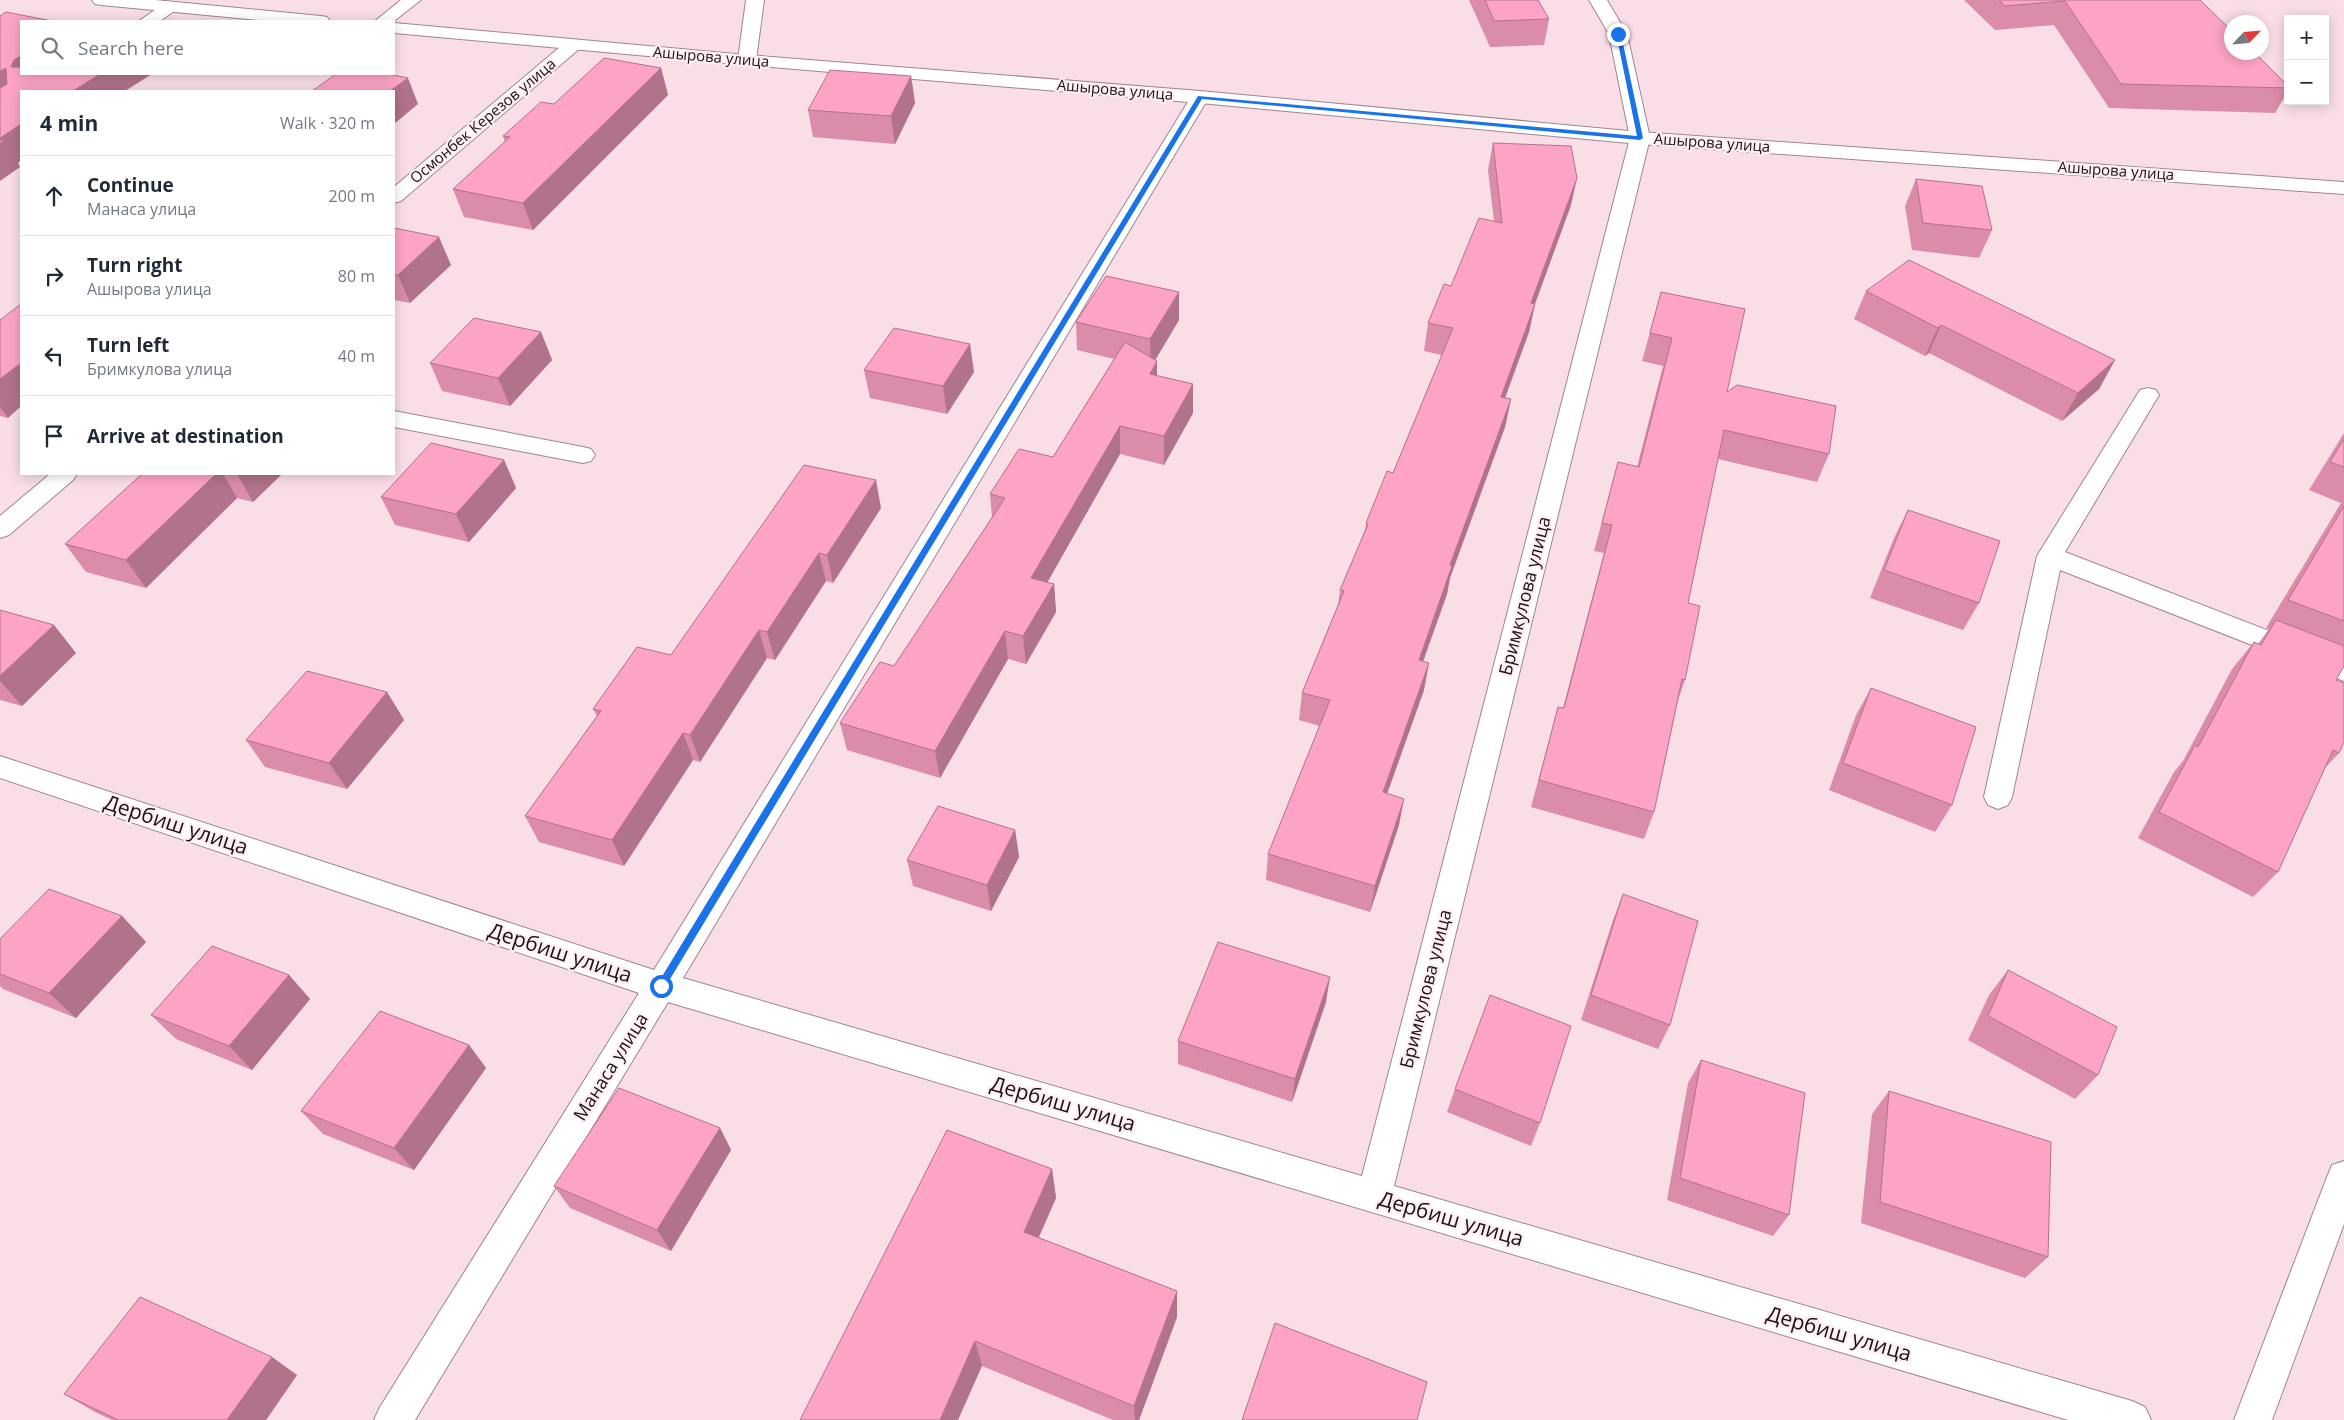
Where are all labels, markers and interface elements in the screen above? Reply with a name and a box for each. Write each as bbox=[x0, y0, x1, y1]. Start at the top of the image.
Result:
north arrow bbox=[2224, 15, 2269, 60]
map controls bbox=[2284, 15, 2329, 105]
button: + bbox=[2284, 15, 2329, 60]
search box bbox=[20, 20, 395, 75]
route end bbox=[1607, 23, 1630, 46]
icon: search bbox=[38, 34, 66, 62]
text: Search here bbox=[78, 35, 184, 61]
street label: Ашырова улица bbox=[652, 41, 770, 71]
street label: Осмонбек Керезов улица bbox=[405, 53, 560, 187]
button: − bbox=[2284, 60, 2329, 105]
street label: Ашырова улица bbox=[1056, 74, 1174, 104]
text: 4 min bbox=[40, 109, 98, 137]
text: Walk · 320 m bbox=[280, 112, 375, 134]
street label: Ашырова улица bbox=[1653, 128, 1771, 156]
street label: Ашырова улица bbox=[2057, 156, 2175, 184]
text: Continue bbox=[87, 172, 174, 198]
icon: ahead bbox=[40, 182, 68, 210]
text: 200 m bbox=[329, 185, 375, 207]
text: Манаса улица bbox=[87, 198, 196, 220]
text: Turn right bbox=[87, 252, 182, 278]
icon: right bbox=[40, 262, 68, 290]
text: 80 m bbox=[338, 265, 375, 287]
text: Ашырова улица bbox=[87, 278, 212, 300]
text: Turn left bbox=[87, 332, 169, 358]
icon: left bbox=[40, 342, 68, 370]
text: 40 m bbox=[338, 345, 375, 367]
text: Бримкулова улица bbox=[87, 358, 232, 380]
icon: arrive bbox=[40, 422, 68, 450]
text: Arrive at destination bbox=[87, 423, 284, 449]
street label: Бримкулова улица bbox=[1493, 514, 1555, 678]
street label: Дербиш улица bbox=[101, 788, 252, 860]
street label: Бримкулова улица bbox=[1394, 907, 1456, 1071]
street label: Дербиш улица bbox=[485, 916, 636, 988]
route start bbox=[650, 975, 673, 998]
street label: Манаса улица bbox=[567, 1008, 653, 1125]
street label: Дербиш улица bbox=[987, 1069, 1139, 1137]
street label: Дербиш улица bbox=[1375, 1184, 1527, 1252]
street label: Дербиш улица bbox=[1763, 1299, 1915, 1367]

